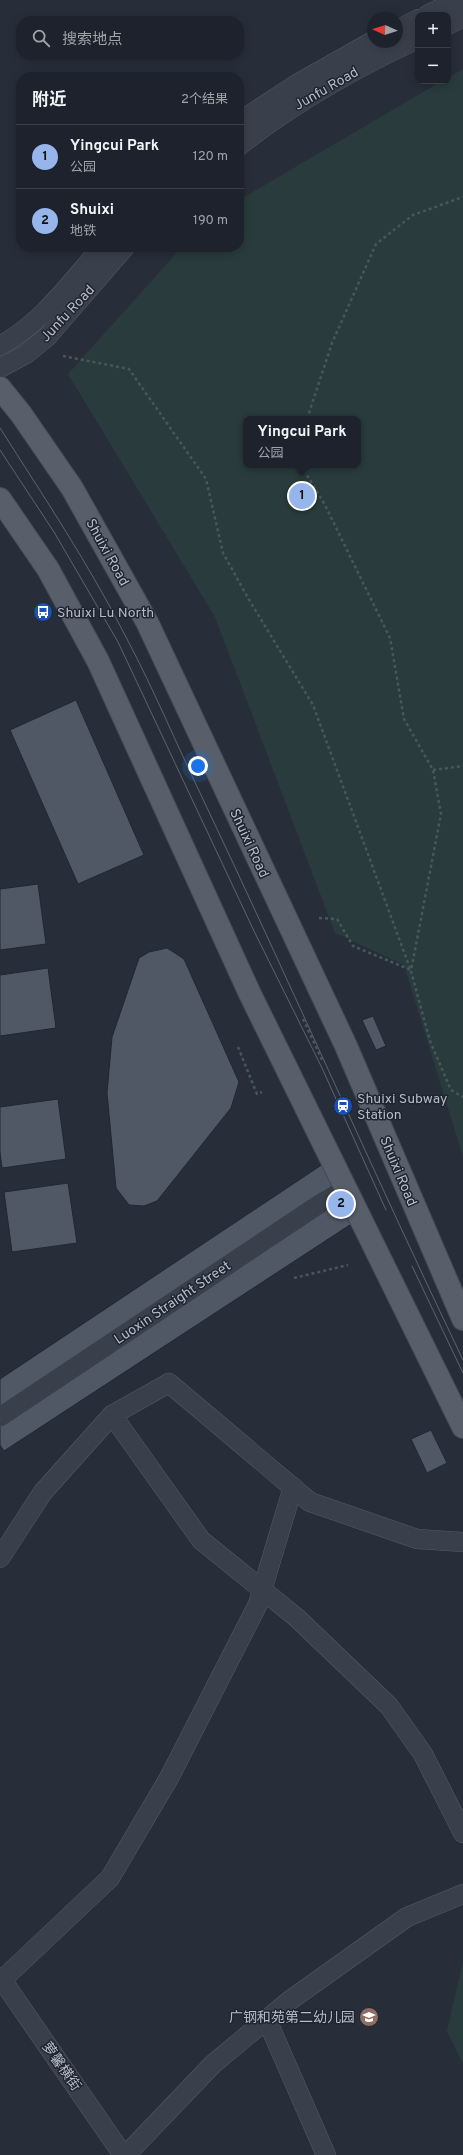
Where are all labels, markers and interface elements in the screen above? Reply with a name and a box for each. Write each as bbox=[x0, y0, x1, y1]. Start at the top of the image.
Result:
north arrow bbox=[367, 12, 403, 48]
map controls bbox=[415, 12, 451, 84]
button: + bbox=[415, 12, 451, 48]
search box bbox=[16, 16, 244, 60]
icon: search bbox=[30, 27, 52, 49]
text: 搜索地点 bbox=[62, 31, 122, 50]
button: − bbox=[415, 48, 451, 84]
street label: Junfu Road bbox=[292, 64, 362, 115]
text: 附近 bbox=[32, 90, 66, 112]
text: 2个结果 bbox=[181, 92, 228, 108]
text: Yingcui Park bbox=[70, 137, 159, 156]
text: 1 bbox=[42, 149, 48, 165]
text: 120 m bbox=[193, 149, 228, 165]
text: 公园 bbox=[70, 160, 96, 176]
text: Shuixi bbox=[70, 201, 114, 220]
text: 2 bbox=[41, 213, 49, 229]
text: 190 m bbox=[193, 213, 228, 229]
text: 地铁 bbox=[70, 224, 96, 240]
street label: Junfu Road bbox=[38, 282, 99, 346]
popup bbox=[243, 416, 361, 468]
text: Yingcui Park bbox=[257, 423, 347, 442]
text: 公园 bbox=[257, 446, 283, 462]
pin: 1 bbox=[289, 481, 315, 511]
street label: Shuixi Road bbox=[81, 516, 132, 589]
bus stop icon: Shuixi Lu North bbox=[32, 601, 54, 623]
place label: Shuixi Lu North bbox=[57, 605, 154, 622]
your location bbox=[188, 756, 208, 776]
street label: Shuixi Road bbox=[225, 806, 272, 881]
place label: Shuixi Subway Station bbox=[357, 1091, 447, 1124]
station icon: Shuixi Subway Station bbox=[332, 1095, 354, 1117]
street label: Shuixi Road bbox=[375, 1134, 420, 1209]
pin: 2 bbox=[328, 1189, 354, 1219]
street label: Luoxin Straight Street bbox=[111, 1258, 234, 1349]
school or university icon: 广钢和苑第二幼儿园 bbox=[358, 2006, 380, 2028]
place label: 广钢和苑第二幼儿园 bbox=[229, 2009, 355, 2027]
street label: 萝馨横街 bbox=[38, 2039, 84, 2095]

